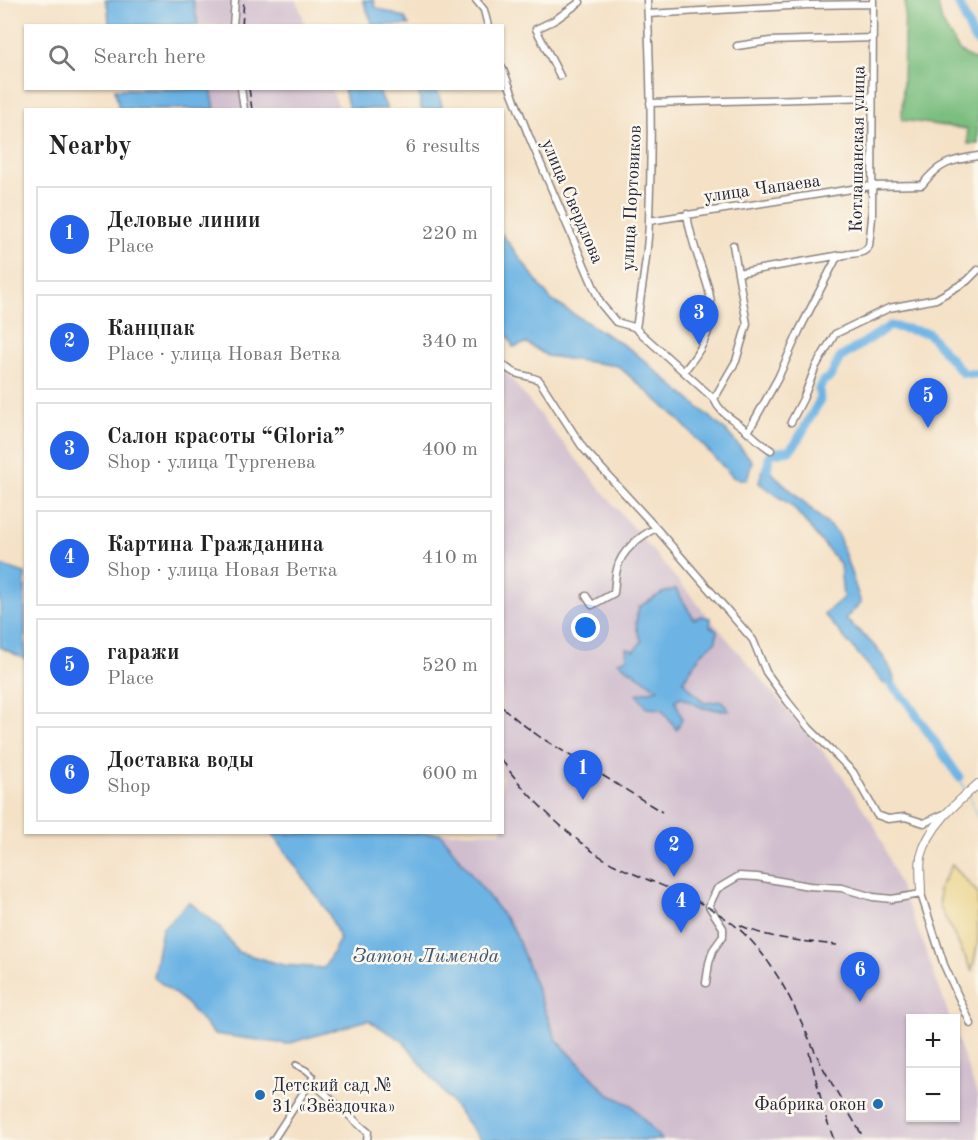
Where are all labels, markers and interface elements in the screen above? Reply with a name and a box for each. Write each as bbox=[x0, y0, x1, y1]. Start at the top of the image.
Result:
search box bbox=[24, 24, 504, 90]
icon: search bbox=[45, 41, 78, 74]
text: Search here bbox=[93, 46, 206, 68]
street label: Котлашанская улица bbox=[848, 65, 868, 233]
street label: улица Портовиков bbox=[619, 125, 645, 271]
text: Nearby bbox=[48, 134, 132, 160]
text: 6 results bbox=[405, 137, 480, 157]
street label: улица Свердлова bbox=[538, 137, 606, 266]
street label: улица Чапаева bbox=[703, 172, 822, 206]
text: Деловые линии bbox=[107, 210, 261, 232]
text: 1 bbox=[64, 224, 75, 244]
text: 220 m bbox=[422, 224, 478, 244]
text: Place bbox=[107, 237, 154, 257]
pin: 3 bbox=[680, 296, 718, 345]
text: Канцпак bbox=[107, 318, 195, 340]
text: 2 bbox=[64, 332, 75, 352]
text: 340 m bbox=[422, 332, 478, 352]
text: Place · улица Новая Ветка bbox=[107, 345, 341, 365]
pin: 5 bbox=[908, 378, 948, 428]
text: Салон красоты “Gloria” bbox=[107, 426, 345, 448]
text: 3 bbox=[64, 440, 75, 460]
text: 400 m bbox=[422, 440, 478, 460]
text: Shop · улица Тургенева bbox=[107, 453, 316, 473]
text: Картина Гражданина bbox=[107, 534, 324, 556]
text: 4 bbox=[64, 548, 75, 568]
text: 410 m bbox=[422, 548, 478, 568]
text: Shop · улица Новая Ветка bbox=[107, 561, 338, 581]
your location bbox=[571, 613, 600, 642]
text: гаражи bbox=[107, 642, 179, 664]
text: 5 bbox=[64, 656, 75, 676]
text: 520 m bbox=[422, 656, 478, 676]
text: Place bbox=[107, 669, 154, 689]
text: Доставка воды bbox=[107, 750, 254, 772]
pin: 1 bbox=[564, 750, 602, 800]
text: 6 bbox=[64, 764, 75, 784]
text: 600 m bbox=[422, 764, 478, 784]
text: Shop bbox=[107, 777, 151, 797]
pin: 2 bbox=[654, 828, 694, 877]
pin: 4 bbox=[662, 884, 700, 933]
water label: Затон Лименда bbox=[353, 947, 499, 967]
pin: 6 bbox=[840, 952, 880, 1002]
map controls bbox=[906, 1014, 960, 1122]
button: + bbox=[906, 1014, 960, 1068]
button: − bbox=[906, 1068, 960, 1122]
place label: Детский сад № 31 «Звёздочка» bbox=[272, 1077, 396, 1116]
marker: Детский сад № 31 «Звёздочка» bbox=[253, 1088, 267, 1102]
place label: Фабрика окон bbox=[754, 1096, 866, 1114]
marker: Фабрика окон bbox=[871, 1097, 885, 1111]

